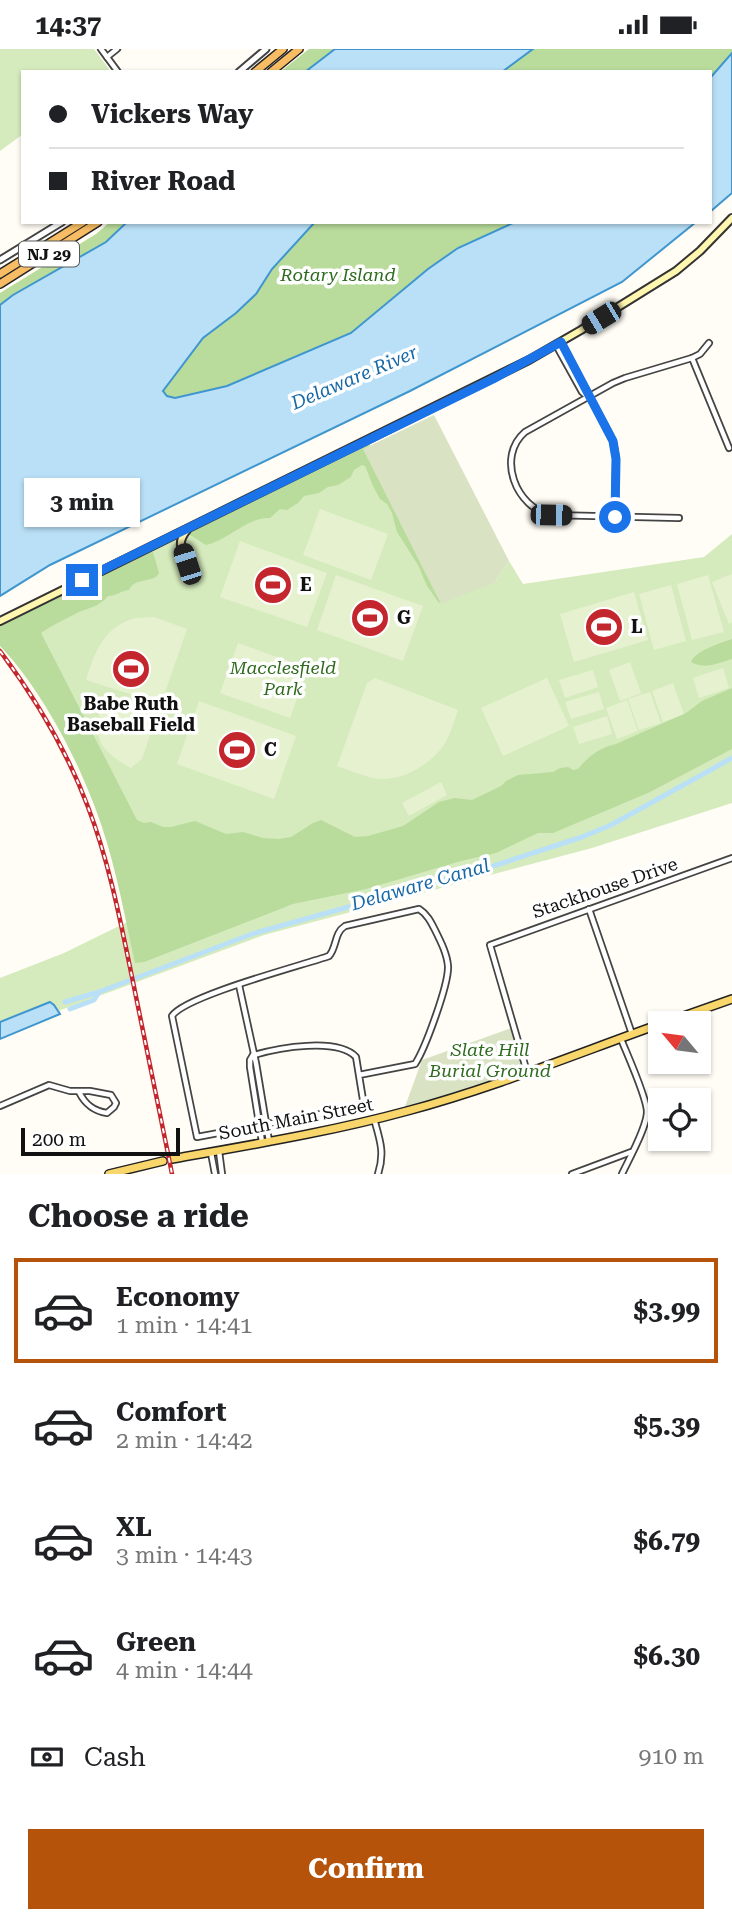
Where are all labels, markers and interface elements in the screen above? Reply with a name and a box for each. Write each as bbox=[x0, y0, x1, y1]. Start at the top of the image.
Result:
text: 14:37 bbox=[35, 10, 101, 40]
text: Vickers Way bbox=[91, 99, 253, 129]
text: River Road bbox=[91, 166, 235, 196]
road number: NJ 29 bbox=[19, 241, 79, 267]
park label: Rotary Island bbox=[279, 264, 396, 285]
car bbox=[578, 298, 625, 338]
water label: Delaware River bbox=[286, 340, 421, 415]
callout: 3 min bbox=[24, 479, 140, 527]
text: 3 min bbox=[50, 489, 114, 516]
route start bbox=[599, 501, 631, 533]
car bbox=[530, 504, 573, 526]
car bbox=[171, 541, 204, 587]
route end bbox=[66, 564, 98, 596]
sports icon: E bbox=[252, 564, 294, 606]
place label: E bbox=[300, 574, 312, 595]
sports icon: G bbox=[349, 597, 391, 639]
sports icon: L bbox=[583, 606, 625, 648]
place label: G bbox=[397, 607, 411, 628]
place label: L bbox=[631, 616, 642, 637]
sports icon: Babe Ruth Baseball Field bbox=[110, 648, 152, 690]
park label: Macclesfield Park bbox=[229, 657, 336, 699]
place label: Babe Ruth Baseball Field bbox=[67, 693, 195, 735]
sports icon: C bbox=[216, 729, 258, 771]
place label: C bbox=[264, 739, 277, 760]
street label: Stackhouse Drive bbox=[529, 853, 680, 922]
water label: Delaware Canal bbox=[347, 854, 492, 916]
north arrow bbox=[648, 1011, 710, 1075]
map controls bbox=[648, 1011, 711, 1151]
park label: Slate Hill Burial Ground bbox=[428, 1039, 551, 1081]
button: locate bbox=[648, 1088, 711, 1151]
street label: South Main Street bbox=[217, 1093, 375, 1144]
scale bar bbox=[21, 1125, 180, 1157]
text: 200 m bbox=[32, 1128, 86, 1151]
text: Choose a ride bbox=[28, 1197, 249, 1235]
icon: car bbox=[32, 1279, 95, 1342]
text: Economy bbox=[116, 1282, 239, 1312]
text: $3.99 bbox=[634, 1296, 700, 1326]
text: 1 min · 14:41 bbox=[116, 1312, 253, 1339]
icon: car bbox=[32, 1394, 95, 1457]
text: Comfort bbox=[116, 1397, 226, 1427]
text: $5.39 bbox=[634, 1411, 700, 1441]
text: 2 min · 14:42 bbox=[116, 1427, 253, 1454]
icon: car bbox=[32, 1509, 95, 1572]
text: XL bbox=[116, 1512, 152, 1542]
text: $6.79 bbox=[634, 1526, 700, 1556]
text: 3 min · 14:43 bbox=[116, 1542, 253, 1569]
icon: car bbox=[32, 1624, 95, 1687]
text: Green bbox=[116, 1627, 196, 1657]
text: $6.30 bbox=[634, 1641, 700, 1671]
text: 4 min · 14:44 bbox=[116, 1657, 253, 1684]
icon: cash bbox=[28, 1738, 66, 1776]
text: Cash bbox=[84, 1742, 146, 1772]
text: 910 m bbox=[639, 1743, 704, 1770]
button: Confirm bbox=[28, 1829, 704, 1909]

